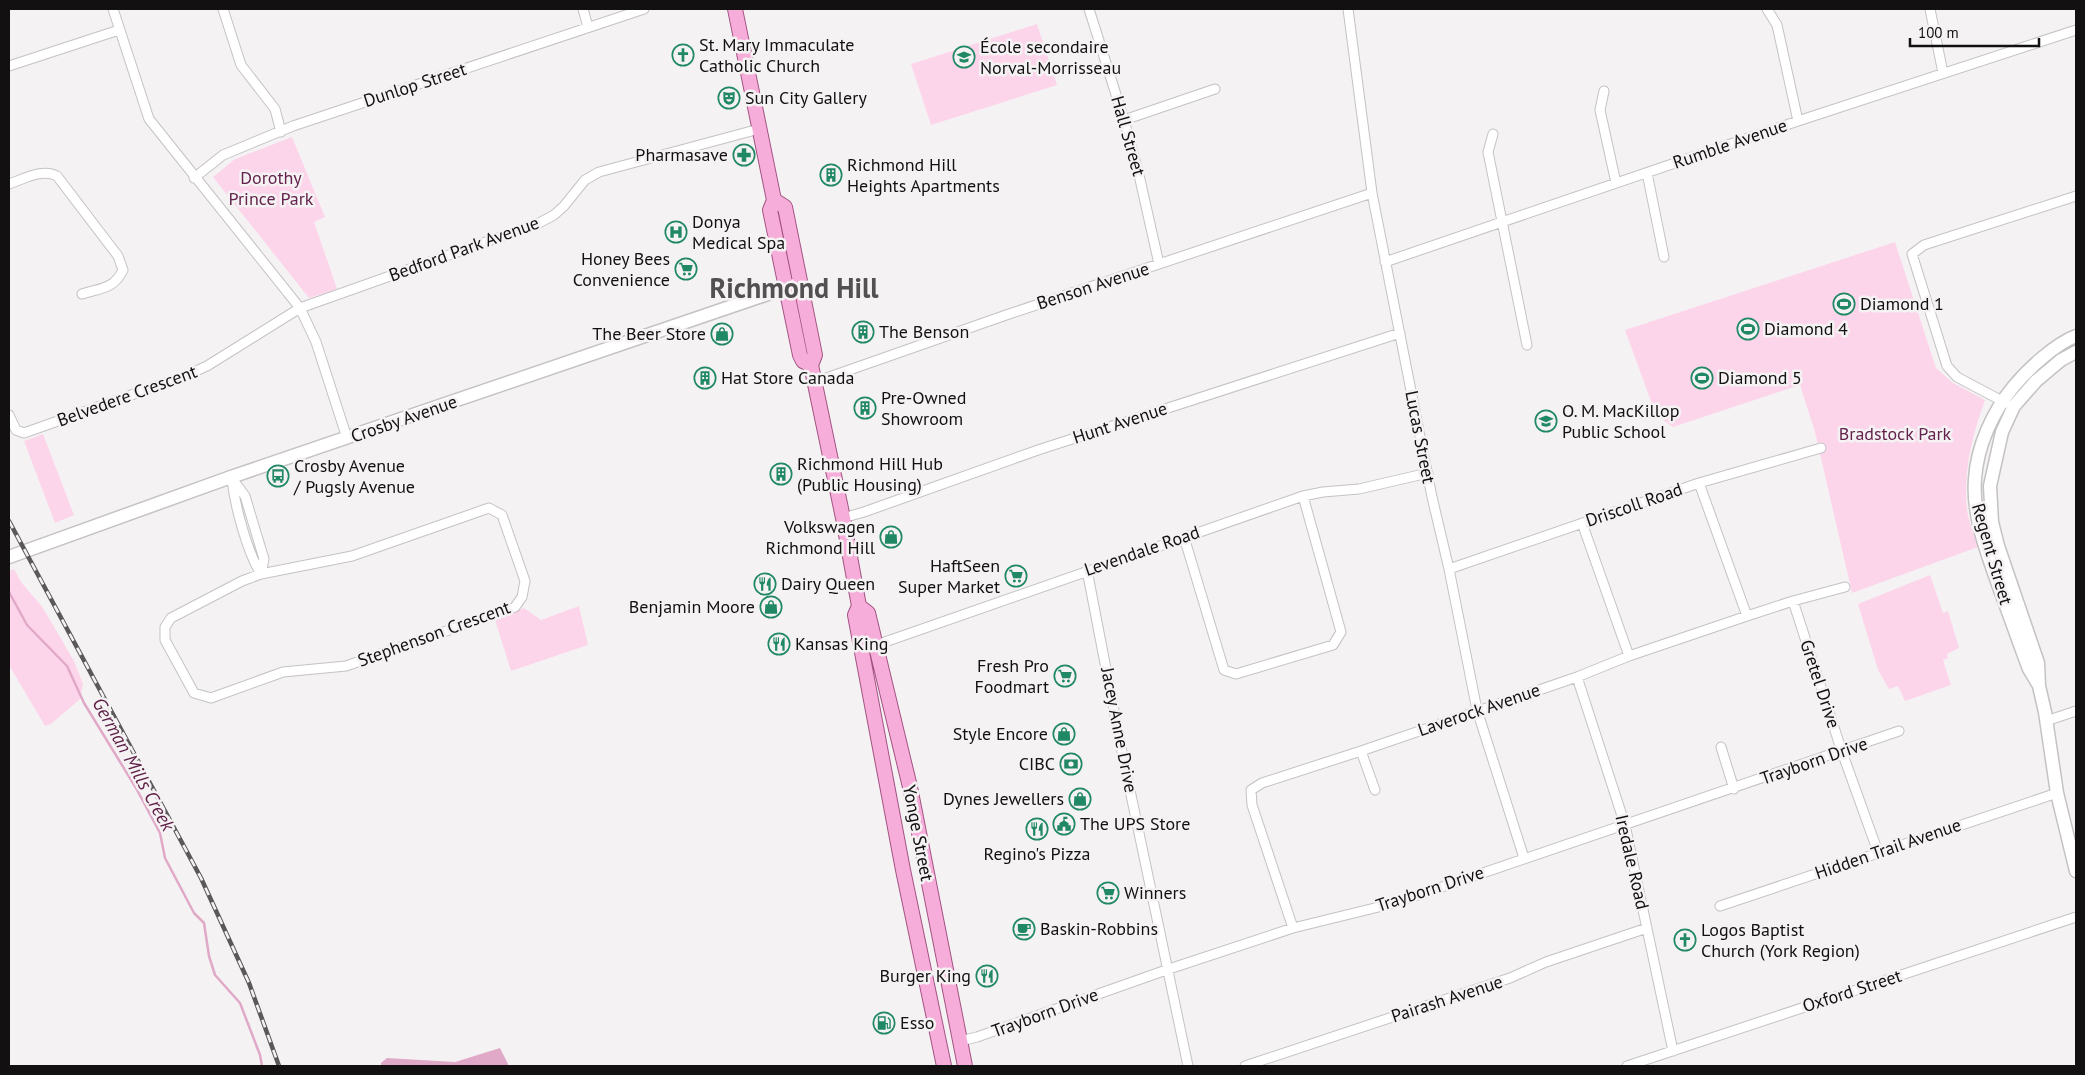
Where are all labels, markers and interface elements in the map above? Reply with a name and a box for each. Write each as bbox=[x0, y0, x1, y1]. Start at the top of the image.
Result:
scale bar bbox=[1910, 15, 2039, 47]
text: 100 m bbox=[1918, 23, 1959, 42]
place label: St. Mary Immaculate Catholic Church bbox=[699, 33, 854, 77]
place label: École secondaire Norval-Morrisseau bbox=[980, 35, 1121, 79]
church icon: St. Mary Immaculate Catholic Church bbox=[671, 43, 695, 67]
school or university icon: École secondaire Norval-Morrisseau bbox=[952, 45, 976, 69]
street label: Dunlop Street bbox=[361, 57, 469, 112]
theatre icon: Sun City Gallery bbox=[717, 86, 741, 110]
place label: Sun City Gallery bbox=[745, 86, 867, 109]
street label: Hall Street bbox=[1106, 93, 1151, 179]
street label: Rumble Avenue bbox=[1670, 113, 1790, 174]
place label: Pharmasave bbox=[635, 143, 728, 166]
pharmacy icon: Pharmasave bbox=[732, 143, 756, 167]
place label: Richmond Hill Heights Apartments bbox=[847, 153, 1000, 197]
building icon: Richmond Hill Heights Apartments bbox=[819, 163, 843, 187]
park label: Dorothy Prince Park bbox=[229, 166, 314, 210]
place label: Donya Medical Spa bbox=[692, 210, 785, 254]
street label: Bedford Park Avenue bbox=[386, 211, 542, 286]
hospital icon: Donya Medical Spa bbox=[664, 220, 688, 244]
place label: Honey Bees Convenience bbox=[573, 247, 670, 291]
supermarket icon: Honey Bees Convenience bbox=[674, 257, 698, 281]
street label: Benson Avenue bbox=[1034, 257, 1152, 315]
district label: Richmond Hill bbox=[709, 269, 879, 306]
sports icon: Diamond 1 bbox=[1832, 292, 1856, 316]
place label: Diamond 1 bbox=[1860, 292, 1944, 315]
sports icon: Diamond 4 bbox=[1736, 317, 1760, 341]
place label: Diamond 4 bbox=[1764, 317, 1848, 340]
building icon: The Benson bbox=[851, 320, 875, 344]
place label: The Benson bbox=[879, 320, 969, 343]
place label: The Beer Store bbox=[592, 322, 706, 345]
shop icon: The Beer Store bbox=[710, 322, 734, 346]
street label: Belvedere Crescent bbox=[54, 360, 200, 431]
building icon: Hat Store Canada bbox=[693, 366, 717, 390]
place label: Hat Store Canada bbox=[721, 366, 854, 389]
sports icon: Diamond 5 bbox=[1690, 366, 1714, 390]
place label: Diamond 5 bbox=[1718, 366, 1802, 389]
place label: Pre-Owned Showroom bbox=[881, 386, 966, 430]
street label: Lucas Street bbox=[1400, 389, 1441, 485]
street label: Crosby Avenue bbox=[348, 390, 460, 447]
building icon: Pre-Owned Showroom bbox=[853, 396, 877, 420]
street label: Hunt Avenue bbox=[1070, 396, 1170, 449]
place label: O. M. MacKillop Public School bbox=[1562, 399, 1680, 443]
school or university icon: O. M. MacKillop Public School bbox=[1534, 409, 1558, 433]
park label: Bradstock Park bbox=[1839, 422, 1952, 445]
place label: Richmond Hill Hub (Public Housing) bbox=[797, 452, 943, 496]
place label: Crosby Avenue / Pugsly Avenue bbox=[293, 454, 415, 498]
building icon: Richmond Hill Hub (Public Housing) bbox=[769, 462, 793, 486]
bus stop icon: Crosby Avenue / Pugsly Avenue bbox=[266, 464, 290, 488]
street label: Driscoll Road bbox=[1582, 477, 1685, 532]
street label: Regent Street bbox=[1967, 501, 2018, 607]
place label: Volkswagen Richmond Hill bbox=[765, 515, 876, 559]
street label: Levendale Road bbox=[1081, 520, 1202, 581]
shop icon: Volkswagen Richmond Hill bbox=[879, 525, 903, 549]
place label: HaftSeen Super Market bbox=[898, 554, 1000, 598]
supermarket icon: HaftSeen Super Market bbox=[1004, 564, 1028, 588]
restaurant icon: Dairy Queen bbox=[753, 572, 777, 596]
place label: Dairy Queen bbox=[781, 572, 875, 595]
street label: Stephenson Crescent bbox=[354, 595, 513, 672]
place label: Benjamin Moore bbox=[629, 595, 755, 618]
shop icon: Benjamin Moore bbox=[759, 595, 783, 619]
restaurant icon: Kansas King bbox=[767, 632, 791, 656]
place label: Kansas King bbox=[795, 632, 888, 655]
street label: Gretel Drive bbox=[1795, 637, 1846, 731]
place label: Fresh Pro Foodmart bbox=[974, 654, 1049, 698]
supermarket icon: Fresh Pro Foodmart bbox=[1053, 664, 1077, 688]
street label: Jacey Anne Drive bbox=[1096, 664, 1143, 794]
street label: Laverock Avenue bbox=[1415, 678, 1543, 741]
water label: German Mills Creek bbox=[87, 693, 181, 836]
place label: Style Encore bbox=[953, 722, 1048, 745]
shop icon: Style Encore bbox=[1052, 722, 1076, 746]
street label: Trayborn Drive bbox=[1757, 731, 1871, 790]
place label: CIBC bbox=[1019, 752, 1055, 775]
bank icon: CIBC bbox=[1059, 752, 1083, 776]
street label: Yonge Street bbox=[898, 783, 939, 883]
place label: Dynes Jewellers bbox=[943, 787, 1064, 810]
shop icon: Dynes Jewellers bbox=[1068, 787, 1092, 811]
public building icon: The UPS Store bbox=[1052, 812, 1076, 836]
place label: The UPS Store bbox=[1080, 812, 1190, 835]
street label: Iredale Road bbox=[1610, 812, 1655, 911]
street label: Hidden Trail Avenue bbox=[1812, 813, 1964, 884]
restaurant icon: Regino's Pizza bbox=[1025, 817, 1049, 841]
place label: Regino's Pizza bbox=[984, 842, 1090, 865]
street label: Trayborn Drive bbox=[1373, 860, 1487, 917]
supermarket icon: Winners bbox=[1096, 881, 1120, 905]
place label: Winners bbox=[1124, 881, 1186, 904]
cafe icon: Baskin-Robbins bbox=[1012, 917, 1036, 941]
place label: Baskin-Robbins bbox=[1040, 917, 1158, 940]
place label: Logos Baptist Church (York Region) bbox=[1701, 918, 1860, 962]
church icon: Logos Baptist Church (York Region) bbox=[1673, 928, 1697, 952]
place label: Burger King bbox=[880, 964, 971, 987]
restaurant icon: Burger King bbox=[975, 964, 999, 988]
street label: Oxford Street bbox=[1799, 964, 1904, 1017]
street label: Pairash Avenue bbox=[1388, 970, 1506, 1027]
street label: Trayborn Drive bbox=[988, 983, 1101, 1042]
fuel station icon: Esso bbox=[872, 1011, 896, 1035]
place label: Esso bbox=[900, 1011, 934, 1034]

